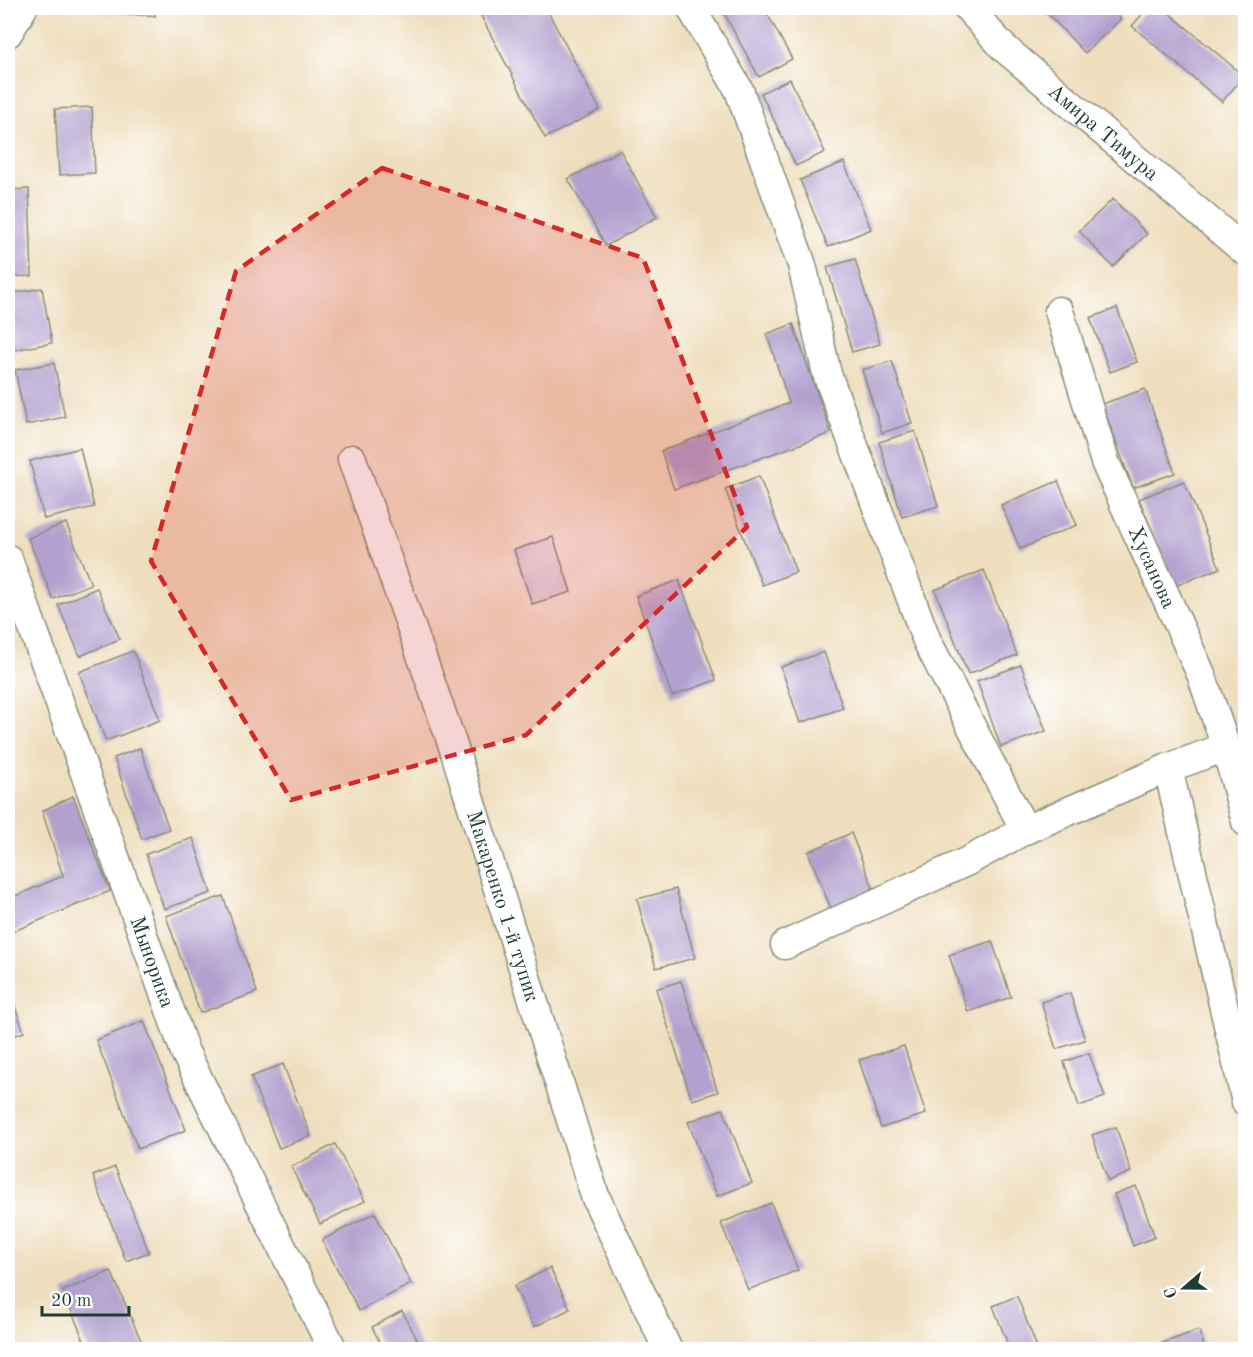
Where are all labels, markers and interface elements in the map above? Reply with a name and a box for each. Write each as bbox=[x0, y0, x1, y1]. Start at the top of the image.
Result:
street label: Амира Тимура bbox=[1043, 81, 1162, 185]
street label: Хусанова bbox=[1123, 523, 1179, 612]
street label: Макаренко 1-й тупик bbox=[462, 808, 542, 1005]
street label: Мынорика bbox=[125, 914, 177, 1011]
north arrow bbox=[1154, 1258, 1214, 1318]
scale bar bbox=[42, 1279, 129, 1317]
text: С bbox=[1162, 1285, 1181, 1300]
text: 20 m bbox=[51, 1292, 91, 1310]

